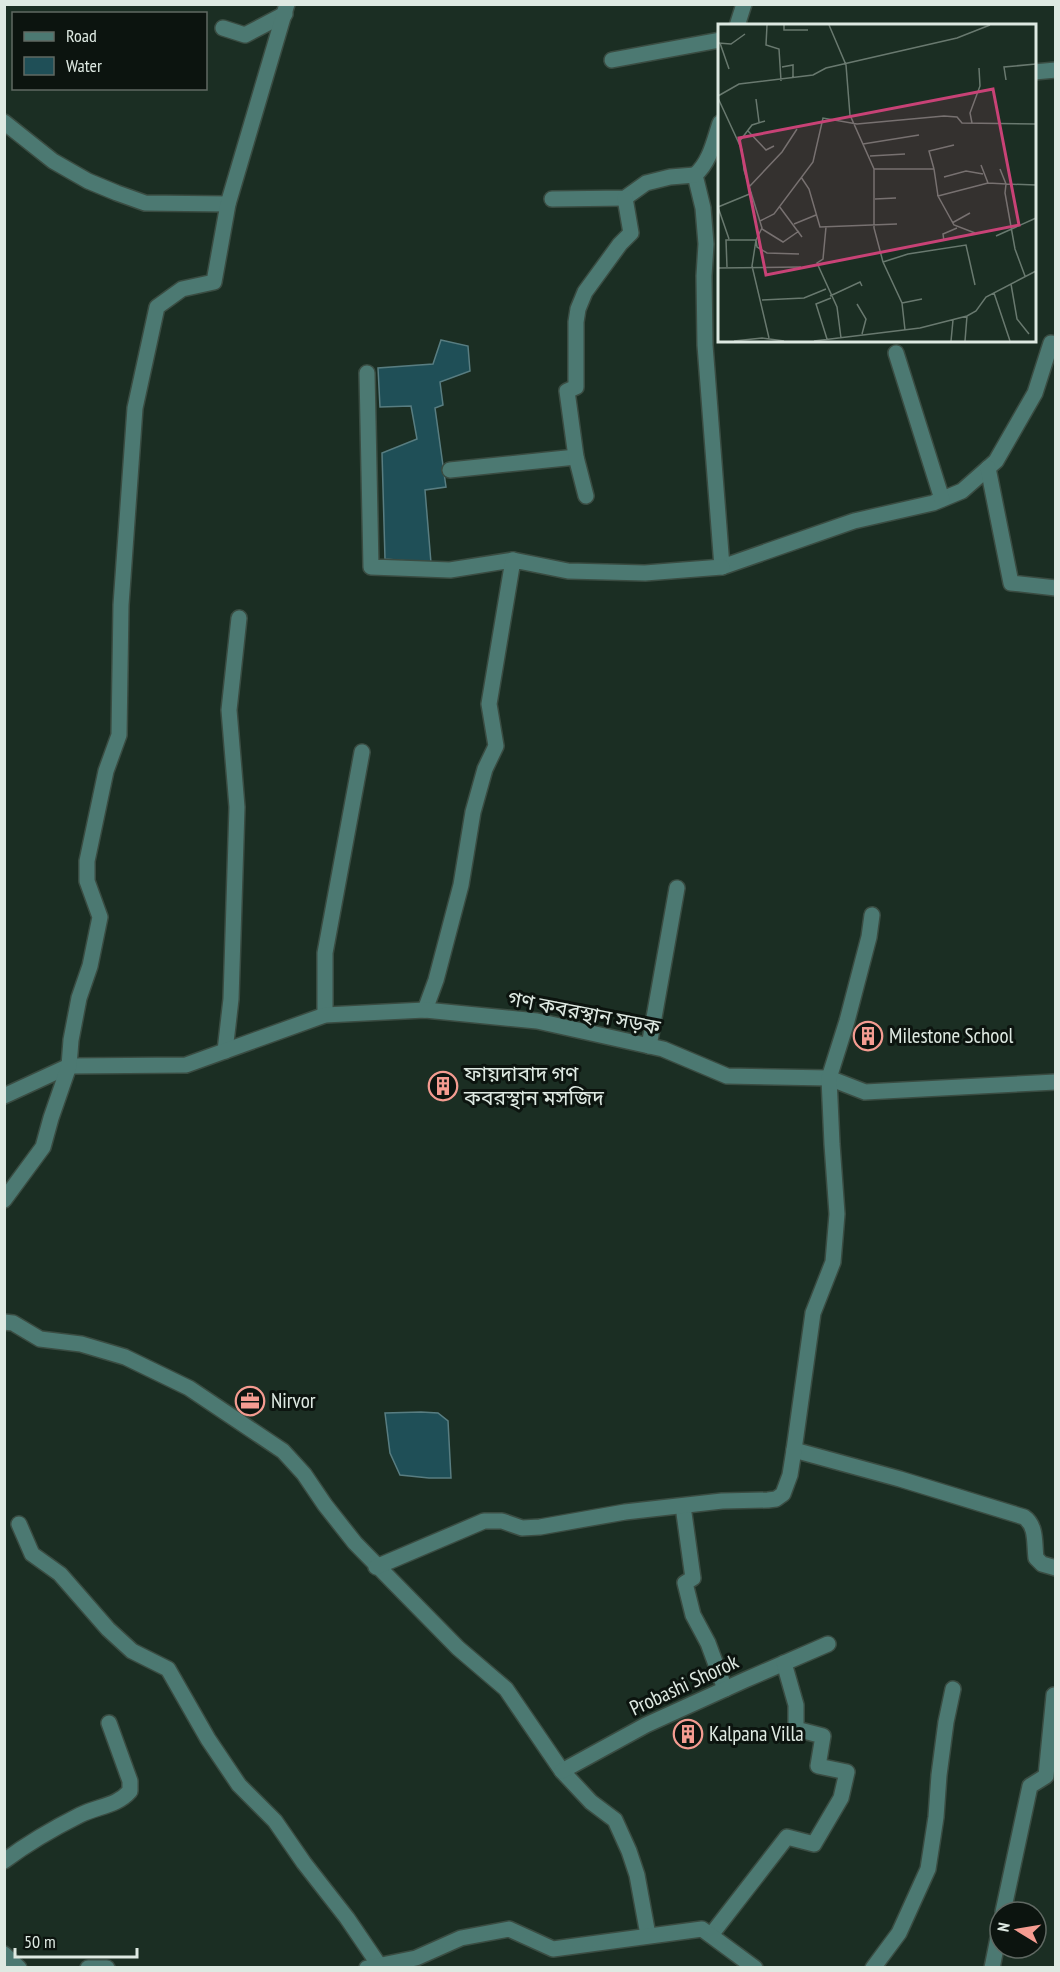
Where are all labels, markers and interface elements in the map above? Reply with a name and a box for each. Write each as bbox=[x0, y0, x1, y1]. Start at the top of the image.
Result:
legend bbox=[12, 12, 207, 90]
text: Road bbox=[66, 24, 97, 47]
inset map bbox=[718, 24, 1036, 342]
text: Water bbox=[66, 54, 102, 77]
street label: গণ কবরস্থান সড়ক bbox=[506, 984, 664, 1041]
building icon: Milestone School bbox=[852, 1020, 884, 1052]
place label: Milestone School bbox=[889, 1022, 1013, 1049]
place label: ফায়দাবাদ গণ কবরস্থান মসজিদ bbox=[463, 1060, 604, 1111]
building icon: ফায়দাবাদ গণ কবরস্থান মসজিদ bbox=[427, 1070, 459, 1102]
office icon: Nirvor bbox=[234, 1385, 266, 1417]
place label: Nirvor bbox=[271, 1387, 316, 1414]
street label: Probashi Shorok bbox=[625, 1648, 742, 1721]
building icon: Kalpana Villa bbox=[672, 1718, 704, 1750]
place label: Kalpana Villa bbox=[709, 1720, 804, 1747]
north arrow bbox=[988, 1900, 1048, 1960]
scale bar bbox=[15, 1921, 136, 1959]
text: N bbox=[993, 1921, 1014, 1933]
text: 50 m bbox=[24, 1930, 56, 1953]

